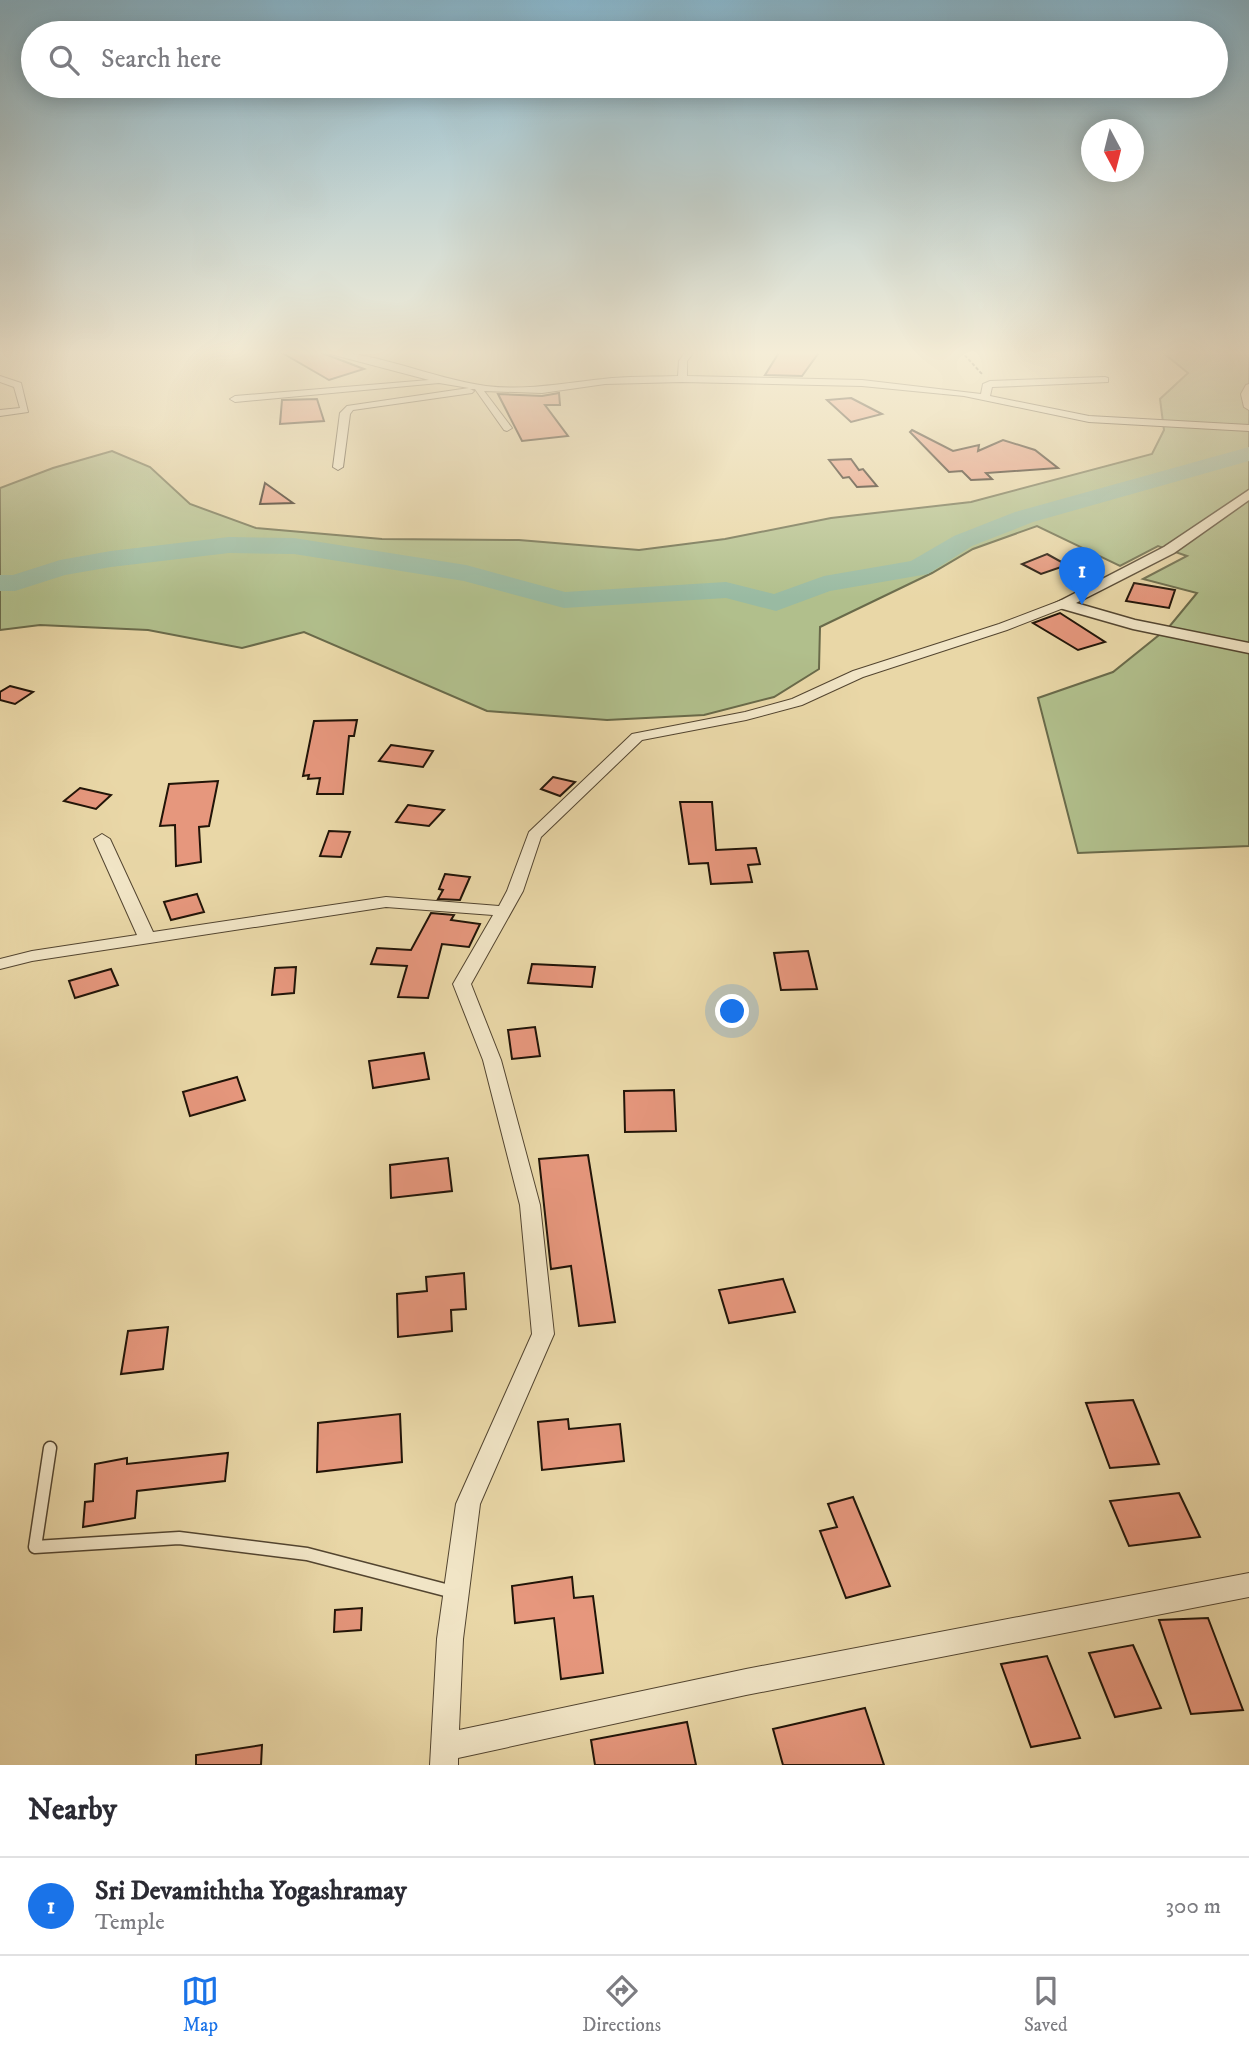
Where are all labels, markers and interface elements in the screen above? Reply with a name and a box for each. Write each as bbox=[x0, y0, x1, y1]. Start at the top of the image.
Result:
search box bbox=[21, 21, 1228, 98]
icon: search bbox=[45, 41, 83, 79]
text: Search here bbox=[101, 43, 221, 76]
north arrow bbox=[1081, 119, 1144, 182]
pin: 1 bbox=[1059, 547, 1105, 605]
your location bbox=[715, 994, 749, 1028]
text: Nearby bbox=[28, 1792, 117, 1829]
text: Sri Devamiththa Yogashramay bbox=[95, 1875, 407, 1908]
text: 1 bbox=[47, 1892, 55, 1921]
text: 300 m bbox=[1165, 1892, 1221, 1921]
text: Temple bbox=[95, 1908, 165, 1937]
tab: Map bbox=[181, 1972, 219, 2037]
tab: Directions bbox=[582, 1972, 661, 2037]
tab: Saved bbox=[1024, 1972, 1068, 2037]

